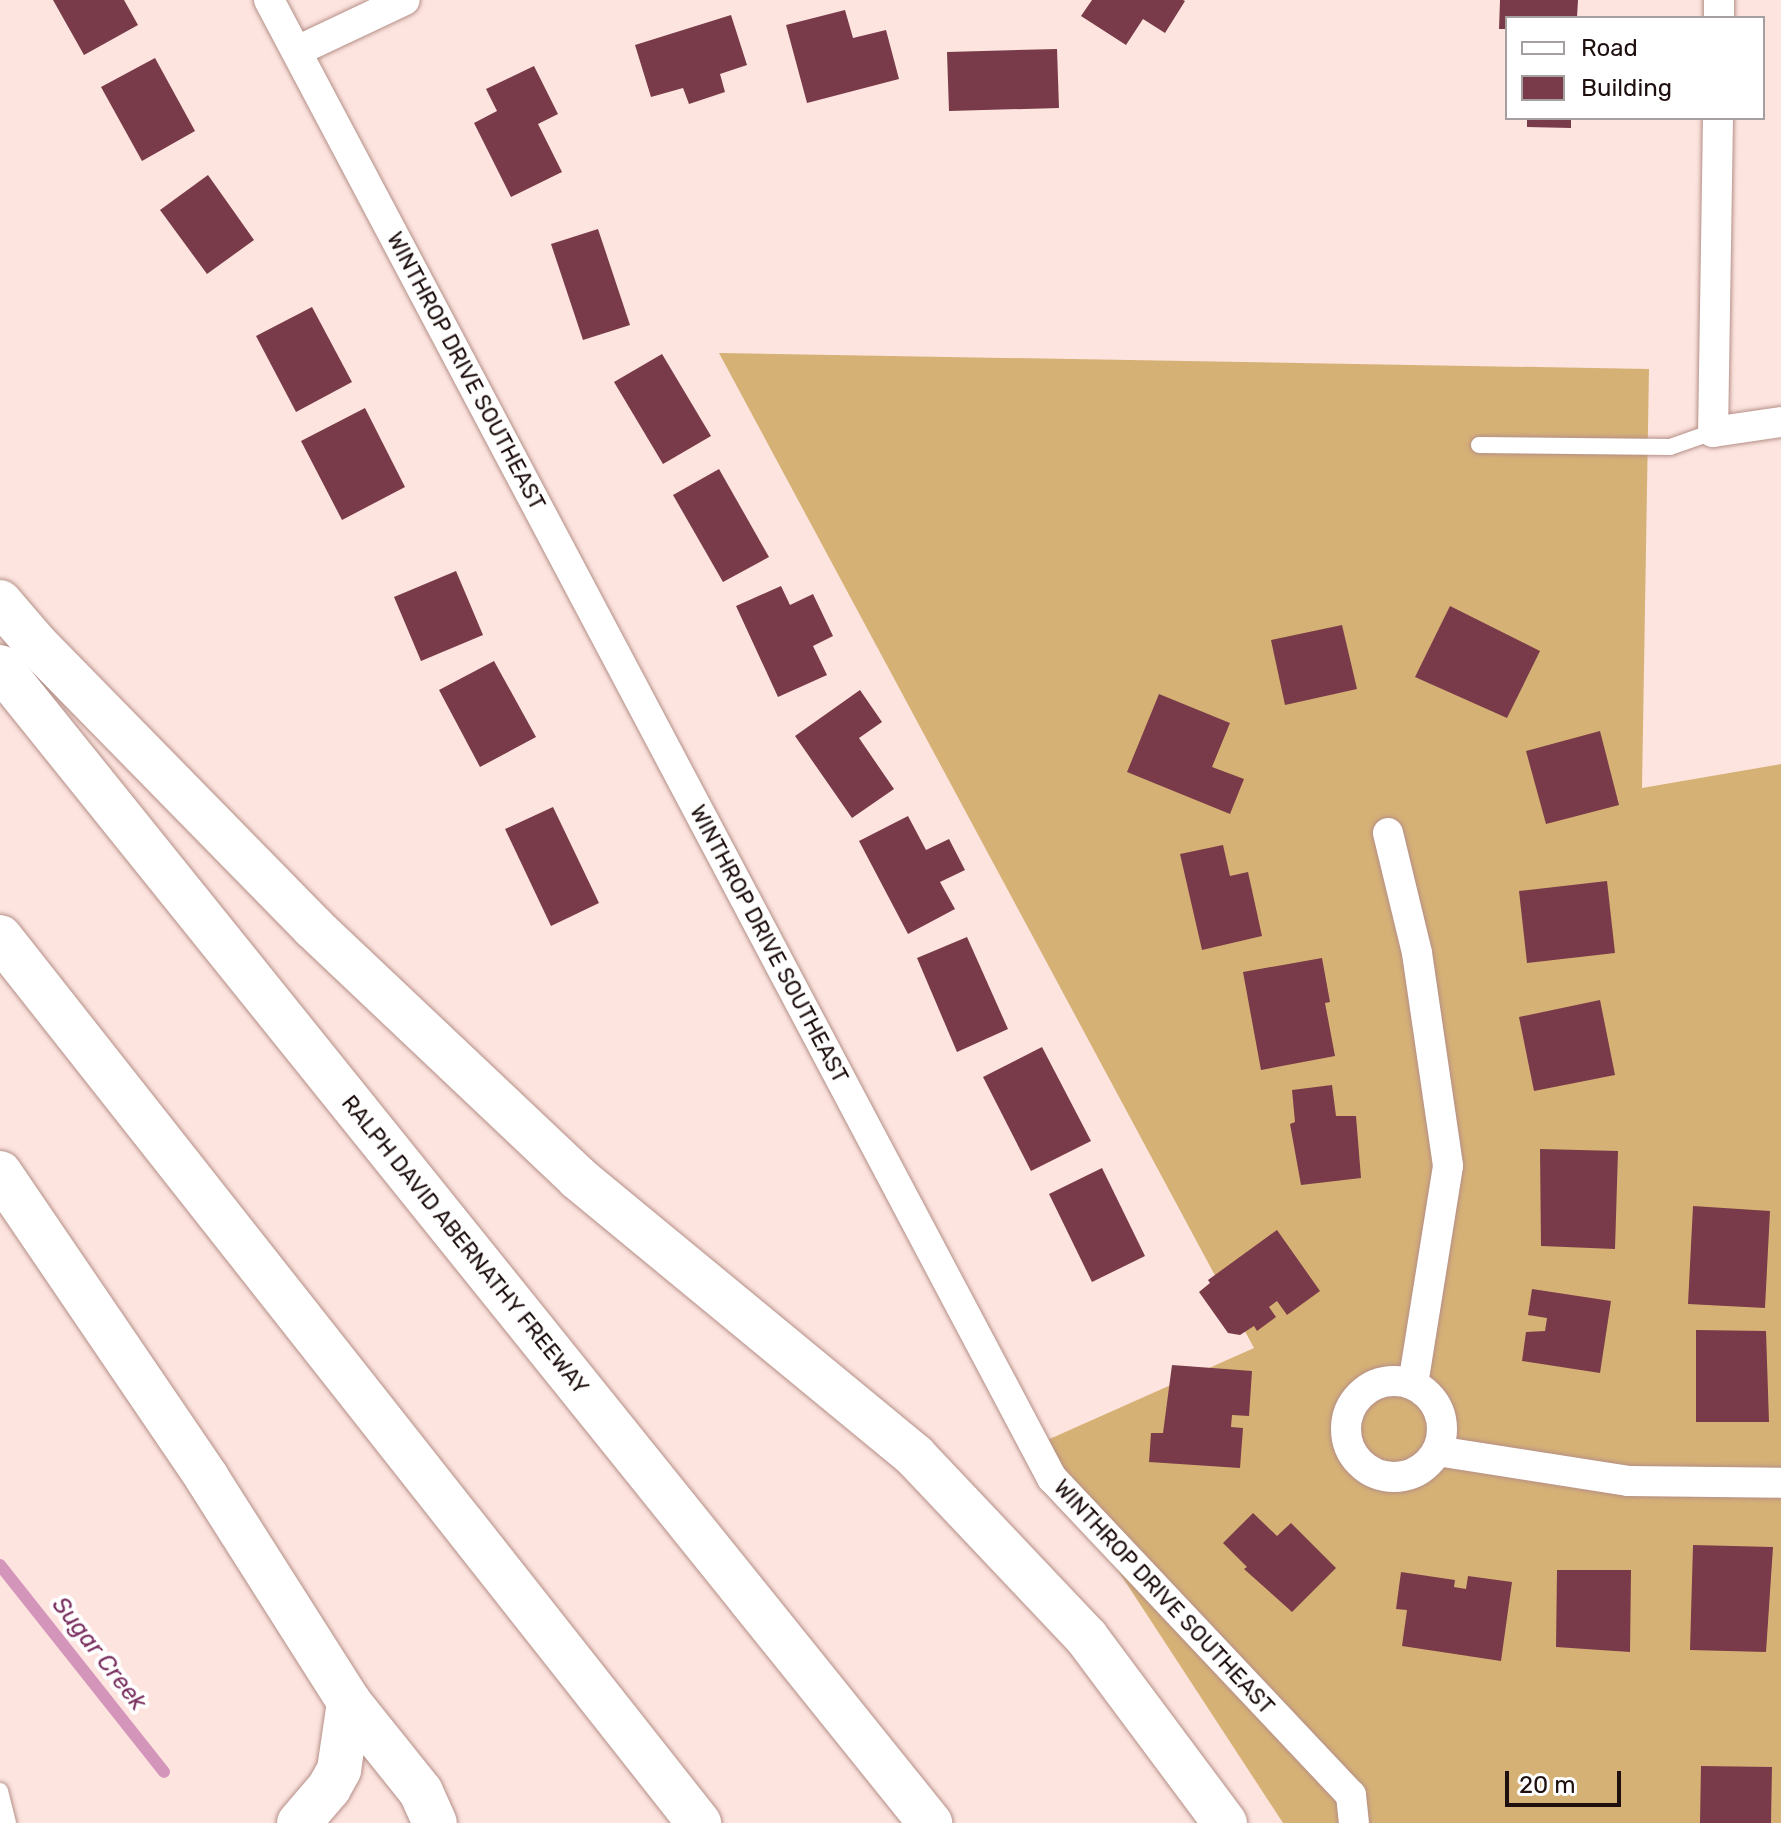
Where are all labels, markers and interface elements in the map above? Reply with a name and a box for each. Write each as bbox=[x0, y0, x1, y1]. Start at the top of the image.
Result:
legend bbox=[1505, 16, 1765, 120]
text: Road bbox=[1581, 34, 1638, 62]
text: Building bbox=[1581, 74, 1672, 102]
street label: WINTHROP DRIVE SOUTHEAST bbox=[381, 227, 551, 515]
street label: WINTHROP DRIVE SOUTHEAST bbox=[684, 800, 854, 1088]
street label: RALPH DAVID ABERNATHY FREEWAY bbox=[336, 1090, 594, 1400]
street label: WINTHROP DRIVE SOUTHEAST bbox=[1048, 1474, 1280, 1720]
water label: Sugar Creek bbox=[45, 1591, 153, 1717]
scale bar bbox=[1509, 1755, 1625, 1805]
text: 20 m bbox=[1519, 1771, 1576, 1799]

